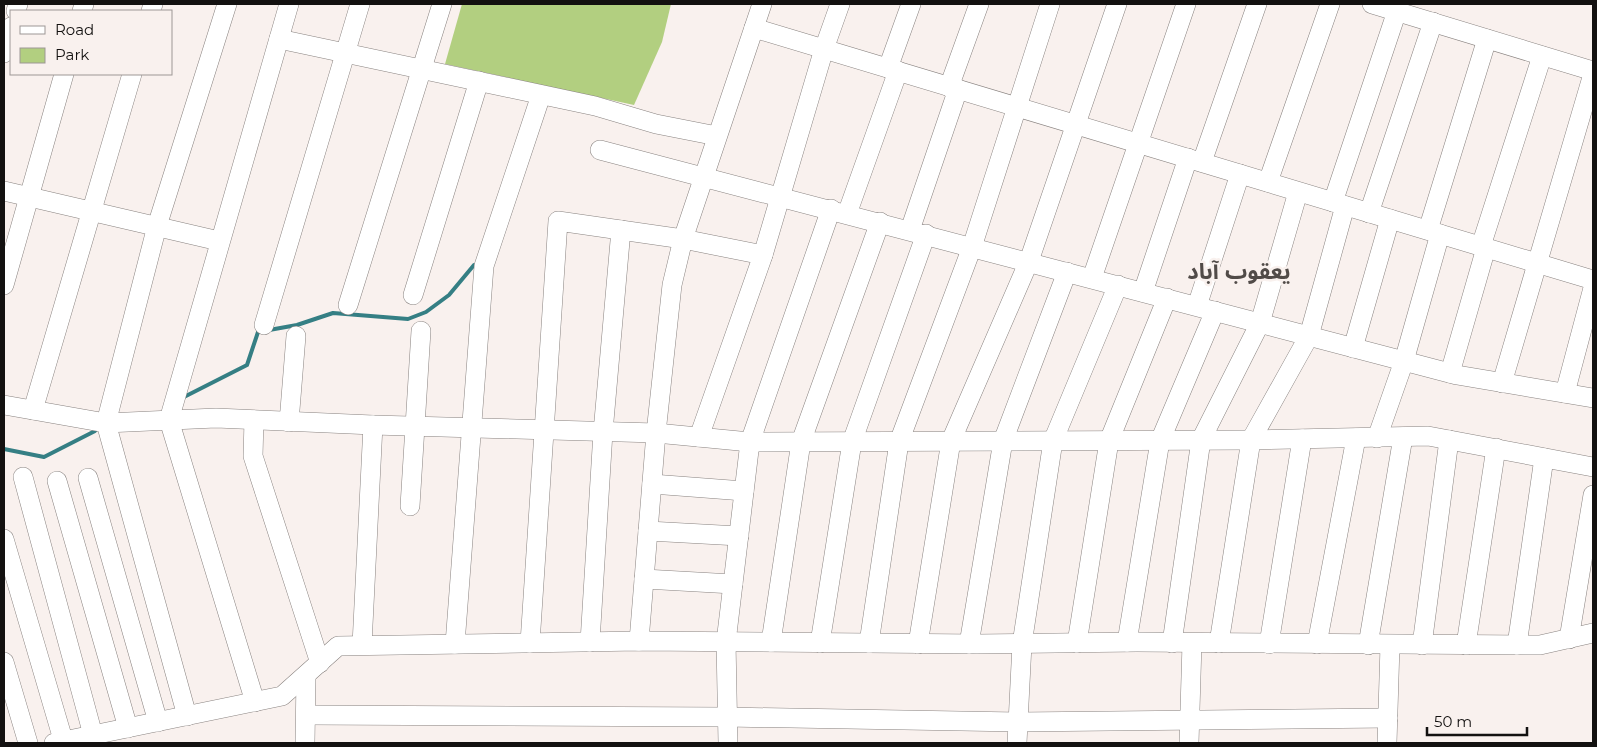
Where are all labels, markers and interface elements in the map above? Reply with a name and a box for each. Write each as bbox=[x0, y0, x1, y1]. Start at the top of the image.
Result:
legend bbox=[10, 10, 172, 75]
text: Road bbox=[55, 20, 94, 39]
text: Park bbox=[55, 45, 89, 64]
district label: یعقوب آباد bbox=[1187, 258, 1291, 285]
scale bar bbox=[1427, 704, 1527, 736]
text: 50 m bbox=[1434, 712, 1472, 731]

